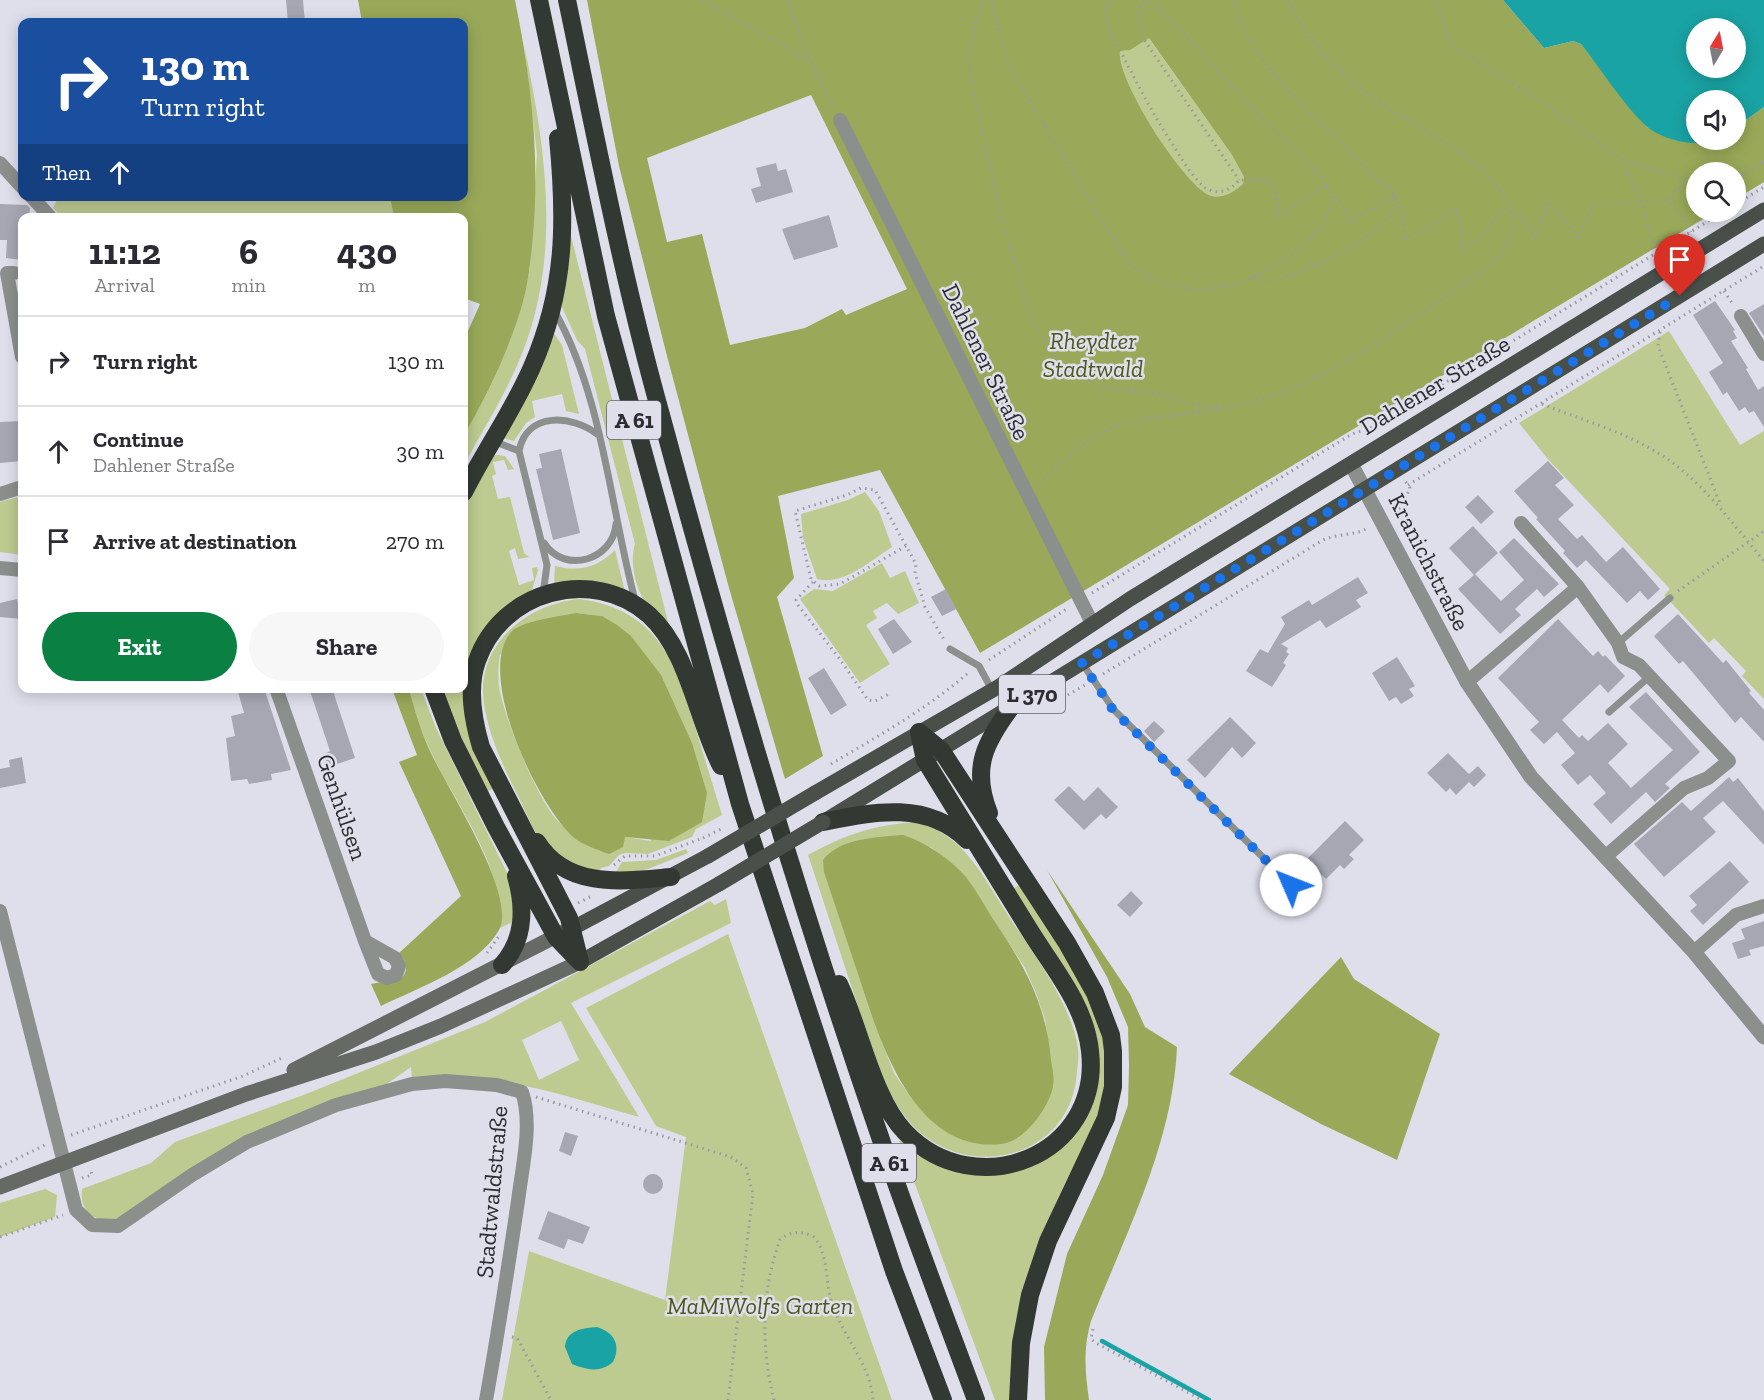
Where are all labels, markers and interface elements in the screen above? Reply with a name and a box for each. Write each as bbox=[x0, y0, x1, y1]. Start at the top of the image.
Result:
north arrow bbox=[1686, 18, 1746, 78]
map controls bbox=[1686, 18, 1746, 222]
text: 130 m bbox=[141, 40, 249, 91]
icon: right bbox=[42, 42, 120, 120]
button: sound bbox=[1686, 90, 1746, 150]
text: Turn right bbox=[141, 91, 265, 123]
icon: ahead bbox=[103, 156, 136, 189]
text: Then bbox=[42, 159, 91, 186]
button: search bbox=[1686, 162, 1746, 222]
text: 11:12 bbox=[89, 230, 161, 273]
text: 6 bbox=[239, 230, 258, 273]
text: 430 bbox=[337, 230, 397, 273]
pin bbox=[1654, 234, 1705, 296]
icon: arrive bbox=[1663, 243, 1696, 276]
text: Arrival bbox=[95, 273, 155, 297]
text: min bbox=[232, 273, 266, 297]
text: m bbox=[358, 273, 376, 297]
street label: Dahlener Straße bbox=[936, 279, 1037, 445]
park label: Rheydter Stadtwald bbox=[1043, 326, 1143, 383]
street label: Dahlener Straße bbox=[1354, 328, 1515, 441]
icon: right bbox=[42, 345, 75, 378]
text: Turn right bbox=[93, 348, 197, 375]
text: 130 m bbox=[388, 348, 444, 375]
road number: A 61 bbox=[607, 401, 661, 439]
text: Continue bbox=[93, 426, 184, 453]
icon: ahead bbox=[42, 435, 75, 468]
text: 30 m bbox=[397, 438, 444, 465]
text: Dahlener Straße bbox=[93, 453, 235, 477]
street label: Kranichstraße bbox=[1382, 488, 1476, 635]
icon: arrive bbox=[42, 525, 75, 558]
text: Arrive at destination bbox=[93, 528, 296, 555]
text: 270 m bbox=[386, 528, 444, 555]
button: Exit bbox=[42, 612, 237, 681]
button: Share bbox=[249, 612, 444, 681]
road number: L 370 bbox=[999, 675, 1065, 713]
street label: Genhülsen bbox=[311, 750, 374, 864]
position arrow bbox=[1259, 853, 1323, 917]
street label: Stadtwaldstraße bbox=[470, 1105, 513, 1279]
road number: A 61 bbox=[862, 1144, 916, 1182]
park label: MaMiWolfs Garten bbox=[667, 1291, 853, 1320]

